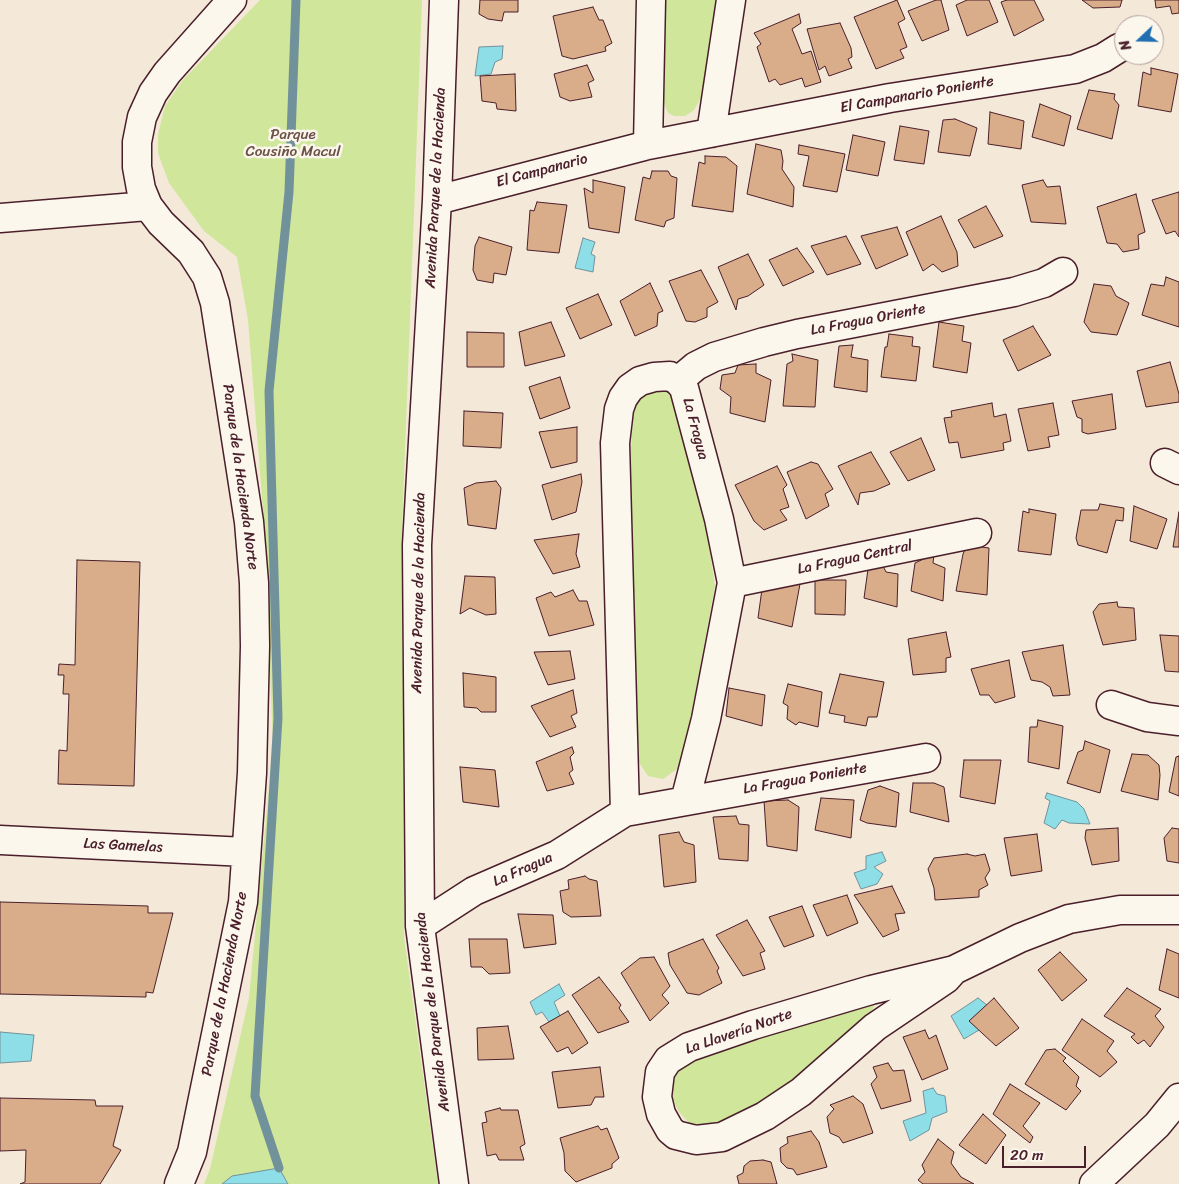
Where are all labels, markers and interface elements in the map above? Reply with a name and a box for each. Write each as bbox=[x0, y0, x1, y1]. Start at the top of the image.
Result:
north arrow bbox=[1114, 15, 1164, 65]
text: N bbox=[1112, 36, 1139, 54]
street label: El Campanario Poniente bbox=[839, 73, 995, 117]
street label: Avenida Parque de la Hacienda bbox=[422, 87, 450, 289]
park label: Parque Cousiño Macul bbox=[245, 126, 341, 161]
street label: El Campanario bbox=[494, 150, 590, 192]
street label: La Fragua Oriente bbox=[809, 300, 927, 340]
street label: Parque de la Hacienda Norte bbox=[218, 383, 262, 571]
street label: La Fragua bbox=[678, 396, 712, 462]
street label: Avenida Parque de la Hacienda bbox=[408, 492, 430, 694]
street label: La Fragua Central bbox=[796, 537, 914, 579]
street label: La Fragua Poniente bbox=[742, 759, 868, 799]
street label: Las Gamelas bbox=[83, 835, 163, 857]
street label: La Fragua bbox=[490, 849, 556, 891]
street label: Parque de la Hacienda Norte bbox=[198, 890, 252, 1078]
street label: Avenida Parque de la Hacienda bbox=[412, 911, 454, 1113]
street label: La Llavería Norte bbox=[683, 1005, 795, 1059]
scale bar bbox=[1004, 1136, 1088, 1168]
text: 20 m bbox=[1010, 1142, 1044, 1168]

